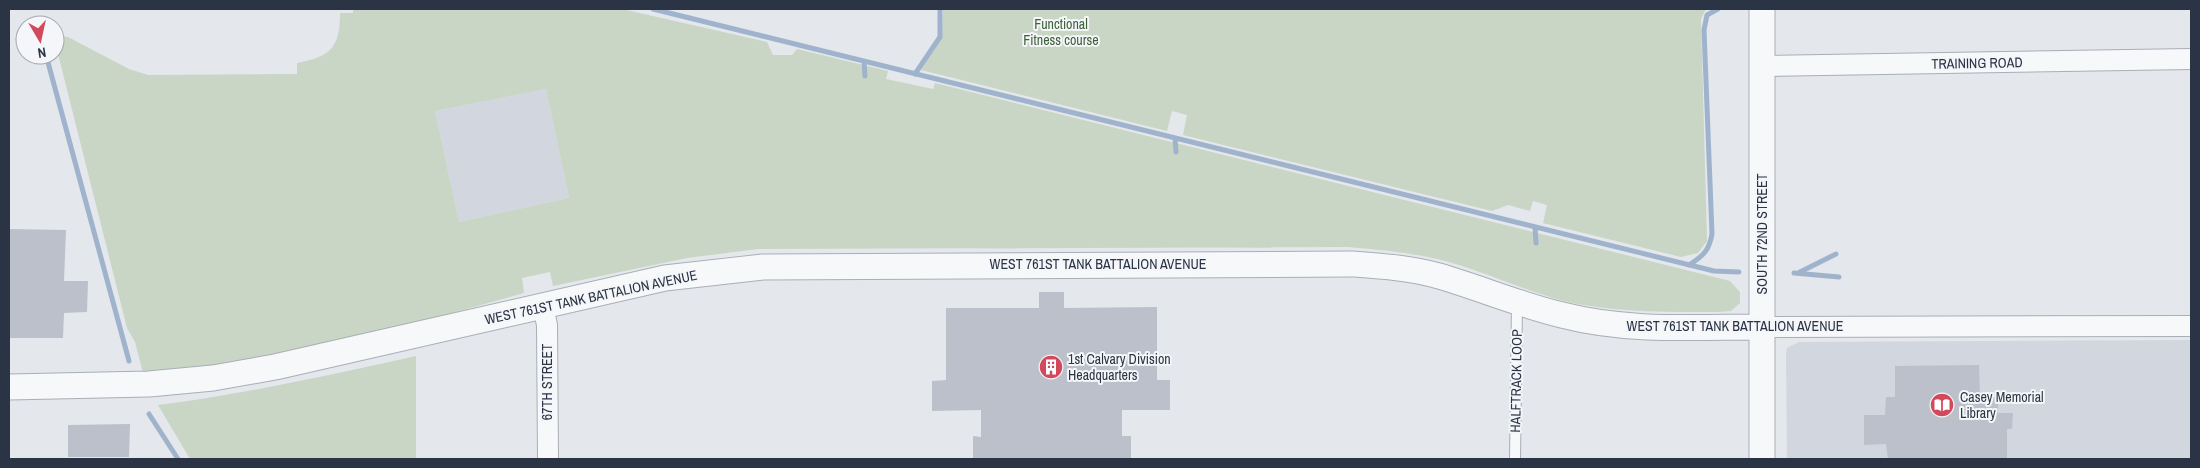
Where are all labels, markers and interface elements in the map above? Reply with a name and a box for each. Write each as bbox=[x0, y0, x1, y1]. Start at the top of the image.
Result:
north arrow bbox=[15, 15, 65, 65]
park label: Functional Fitness course bbox=[1023, 15, 1099, 49]
text: N bbox=[37, 43, 48, 62]
street label: TRAINING ROAD bbox=[1931, 53, 2023, 73]
street label: SOUTH 72ND STREET bbox=[1753, 173, 1771, 295]
street label: WEST 761ST TANK BATTALION AVENUE bbox=[990, 255, 1206, 273]
street label: WEST 761ST TANK BATTALION AVENUE bbox=[483, 266, 699, 328]
street label: WEST 761ST TANK BATTALION AVENUE bbox=[1627, 317, 1843, 335]
street label: HALFTRACK LOOP bbox=[1506, 329, 1526, 433]
street label: 67TH STREET bbox=[538, 344, 556, 420]
place label: 1st Calvary Division Headquarters bbox=[1068, 350, 1171, 384]
building icon: 1st Calvary Division Headquarters bbox=[1038, 354, 1064, 380]
place label: Casey Memorial Library bbox=[1960, 388, 2044, 422]
library icon: Casey Memorial Library bbox=[1929, 392, 1955, 418]

